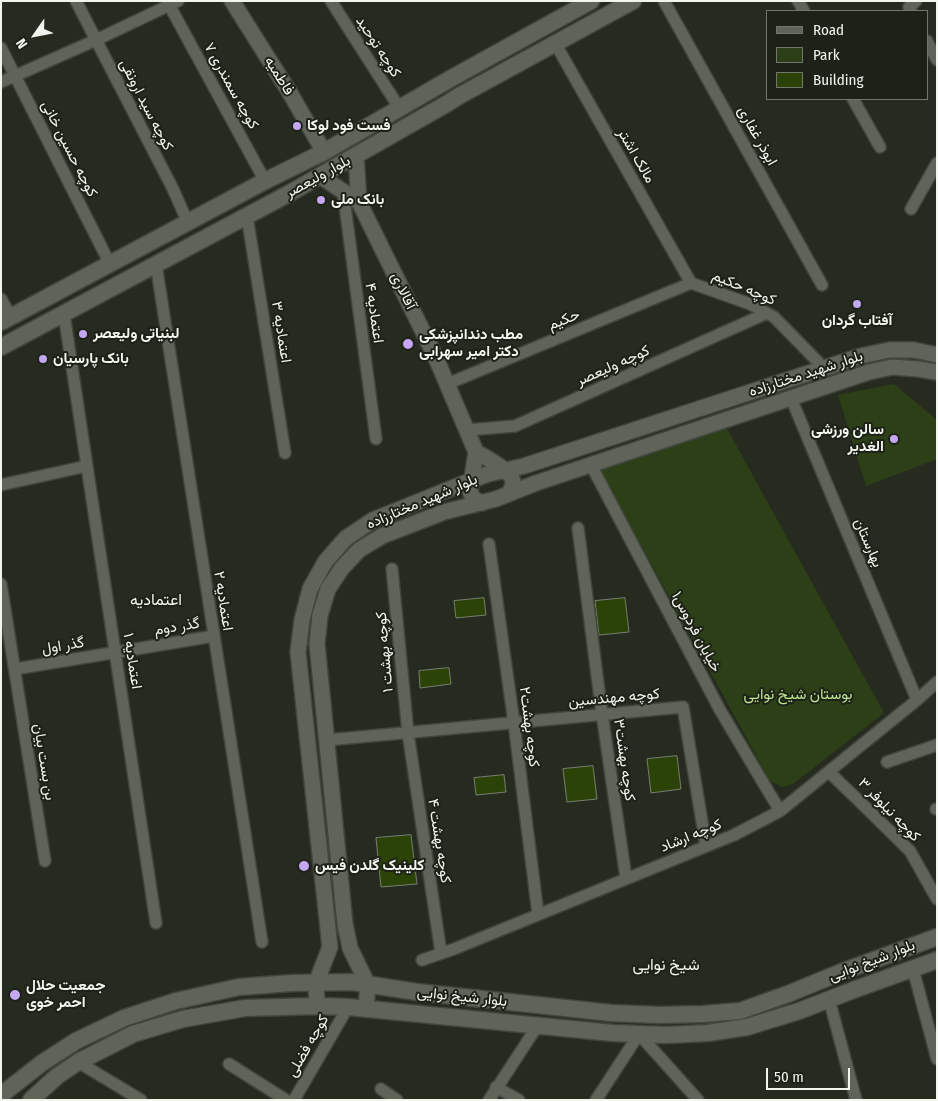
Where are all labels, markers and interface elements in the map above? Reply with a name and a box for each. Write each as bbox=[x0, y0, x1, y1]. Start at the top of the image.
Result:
north arrow bbox=[10, 10, 60, 60]
legend bbox=[766, 10, 928, 100]
street label: کوچه توحید bbox=[352, 13, 404, 81]
text: Road bbox=[813, 21, 844, 39]
text: N bbox=[13, 35, 31, 52]
street label: کوچه سمندری ۷ bbox=[200, 40, 262, 132]
text: Park bbox=[813, 46, 840, 64]
street label: فاطمیه bbox=[260, 53, 298, 99]
street label: کوچه سید ارونقی bbox=[115, 56, 177, 154]
text: Building bbox=[813, 71, 864, 89]
street label: کوچه حسین خانی bbox=[37, 98, 101, 200]
street label: ابوذر غفاری bbox=[733, 103, 781, 169]
place label: فست فود لوکا bbox=[307, 117, 390, 135]
marker: فست فود لوکا bbox=[291, 120, 303, 132]
street label: مالک اشتر bbox=[613, 125, 659, 187]
street label: بلوار ولیعصر bbox=[282, 152, 354, 202]
place label: بانک ملی bbox=[331, 191, 384, 209]
marker: بانک ملی bbox=[315, 194, 327, 206]
street label: کوچه حکیم bbox=[709, 267, 779, 309]
street label: آقالاری bbox=[386, 270, 420, 312]
street label: اعتمادیه ۴ bbox=[361, 282, 387, 344]
marker: آفتاب گردان bbox=[851, 298, 863, 310]
street label: اعتمادیه ۳ bbox=[267, 300, 295, 364]
street label: حکیم bbox=[545, 306, 583, 334]
place label: آفتاب گردان bbox=[822, 312, 892, 330]
place label: لبنیاتی ولیعصر bbox=[93, 325, 179, 343]
place label: مطب دندانپزشکی دکتر امیر سهرابی bbox=[419, 326, 523, 361]
marker: لبنیاتی ولیعصر bbox=[77, 328, 89, 340]
marker: مطب دندانپزشکی دکتر امیر سهرابی bbox=[401, 337, 415, 351]
street label: کوچه ولیعصر bbox=[574, 342, 652, 390]
street label: بلوار شهید مختارزاده bbox=[747, 347, 865, 401]
place label: بانک پارسیان bbox=[53, 350, 129, 368]
marker: بانک پارسیان bbox=[37, 353, 49, 365]
place label: سالن ورزشی الغدیر bbox=[811, 421, 884, 456]
marker: سالن ورزشی الغدیر bbox=[888, 433, 900, 445]
street label: بلوار شهید مختارزاده bbox=[364, 471, 480, 533]
street label: بهارستان bbox=[850, 516, 886, 570]
street label: اعتمادیه ۲ bbox=[209, 570, 237, 632]
street label: خیابان فردوس۱ bbox=[667, 589, 725, 675]
district label: اعتمادیه bbox=[130, 591, 182, 611]
street label: کوچه بهشت ۱ bbox=[373, 611, 397, 693]
street label: گذر دوم bbox=[153, 615, 201, 639]
street label: اعتمادیه ۱ bbox=[119, 632, 145, 690]
street label: گذر اول bbox=[40, 634, 86, 658]
street label: کوچه مهندسین bbox=[567, 685, 661, 711]
street label: کوچه بهشت۲ bbox=[515, 686, 543, 768]
park label: بوستان شیخ نوایی bbox=[743, 686, 853, 704]
street label: کوچه بهشت۳ bbox=[609, 718, 639, 802]
street label: بن بست بیان bbox=[29, 722, 59, 802]
street label: کوچه نیلوفر ۳ bbox=[854, 774, 924, 846]
street label: کوچه بهشت ۴ bbox=[423, 797, 455, 885]
street label: کوچه ارشاد bbox=[657, 815, 725, 857]
place label: کلینیک گلدن فیس bbox=[315, 857, 424, 875]
marker: کلینیک گلدن فیس bbox=[297, 859, 311, 873]
street label: بلوار شیخ نوایی bbox=[826, 936, 918, 986]
district label: شیخ نوایی bbox=[632, 956, 700, 976]
place label: جمعیت حلال احمر خوی bbox=[26, 977, 105, 1012]
street label: بلوار شیخ نوایی bbox=[416, 983, 508, 1011]
marker: جمعیت حلال احمر خوی bbox=[8, 988, 22, 1002]
street label: کوچه فضلی bbox=[283, 1012, 333, 1080]
scale bar bbox=[768, 1058, 852, 1090]
text: 50 m bbox=[774, 1068, 804, 1086]

